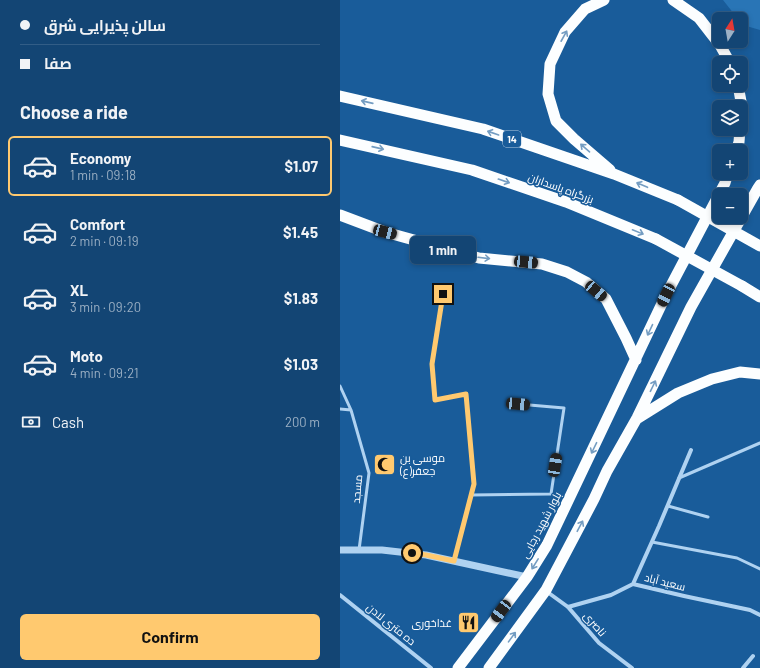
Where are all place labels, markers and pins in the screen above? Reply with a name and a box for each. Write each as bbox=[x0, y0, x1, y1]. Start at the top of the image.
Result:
mosque icon: موسی بن جعفر(ع) bbox=[372, 451, 398, 477]
place label: موسی بن جعفر(ع) bbox=[399, 451, 445, 479]
restaurant icon: غذاخوری bbox=[455, 610, 481, 636]
place label: غذاخوری bbox=[411, 616, 452, 630]

